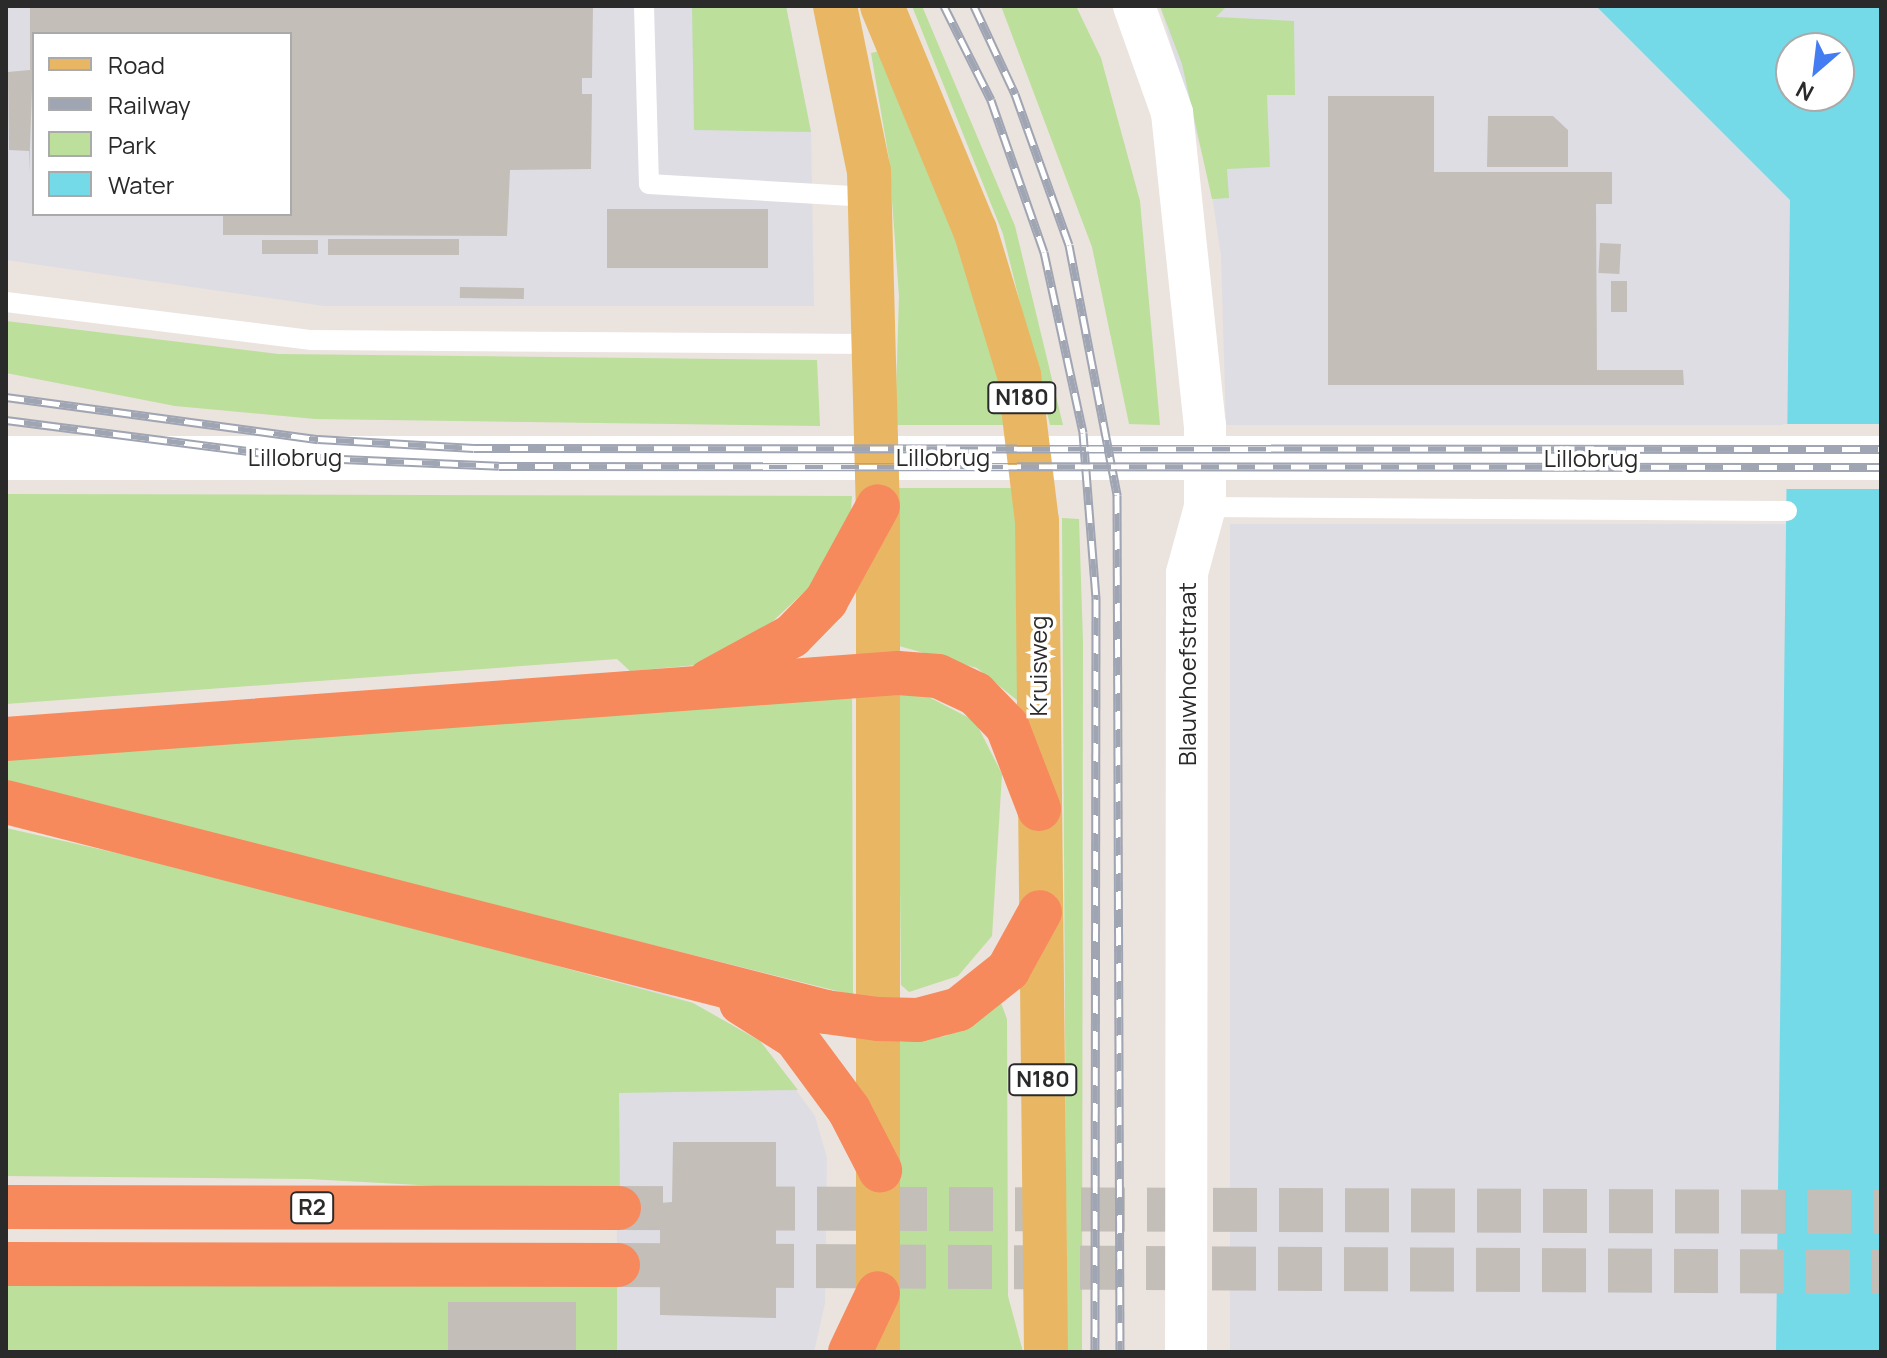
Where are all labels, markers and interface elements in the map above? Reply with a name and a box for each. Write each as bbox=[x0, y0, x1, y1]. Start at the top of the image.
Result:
legend bbox=[32, 32, 292, 216]
north arrow bbox=[1775, 32, 1855, 112]
text: Road bbox=[108, 48, 165, 81]
text: N bbox=[1791, 74, 1819, 108]
text: Railway bbox=[108, 88, 191, 121]
text: Park bbox=[108, 128, 156, 161]
text: Water bbox=[108, 168, 175, 201]
road number: N180 bbox=[986, 380, 1058, 416]
street label: Lillobrug bbox=[248, 443, 342, 471]
street label: Lillobrug bbox=[896, 443, 990, 471]
street label: Lillobrug bbox=[1544, 444, 1638, 472]
street label: Blauwhoefstraat bbox=[1173, 582, 1201, 766]
street label: Kruisweg bbox=[1024, 615, 1052, 717]
road number: N180 bbox=[1007, 1062, 1079, 1098]
road number: R2 bbox=[290, 1190, 334, 1226]

